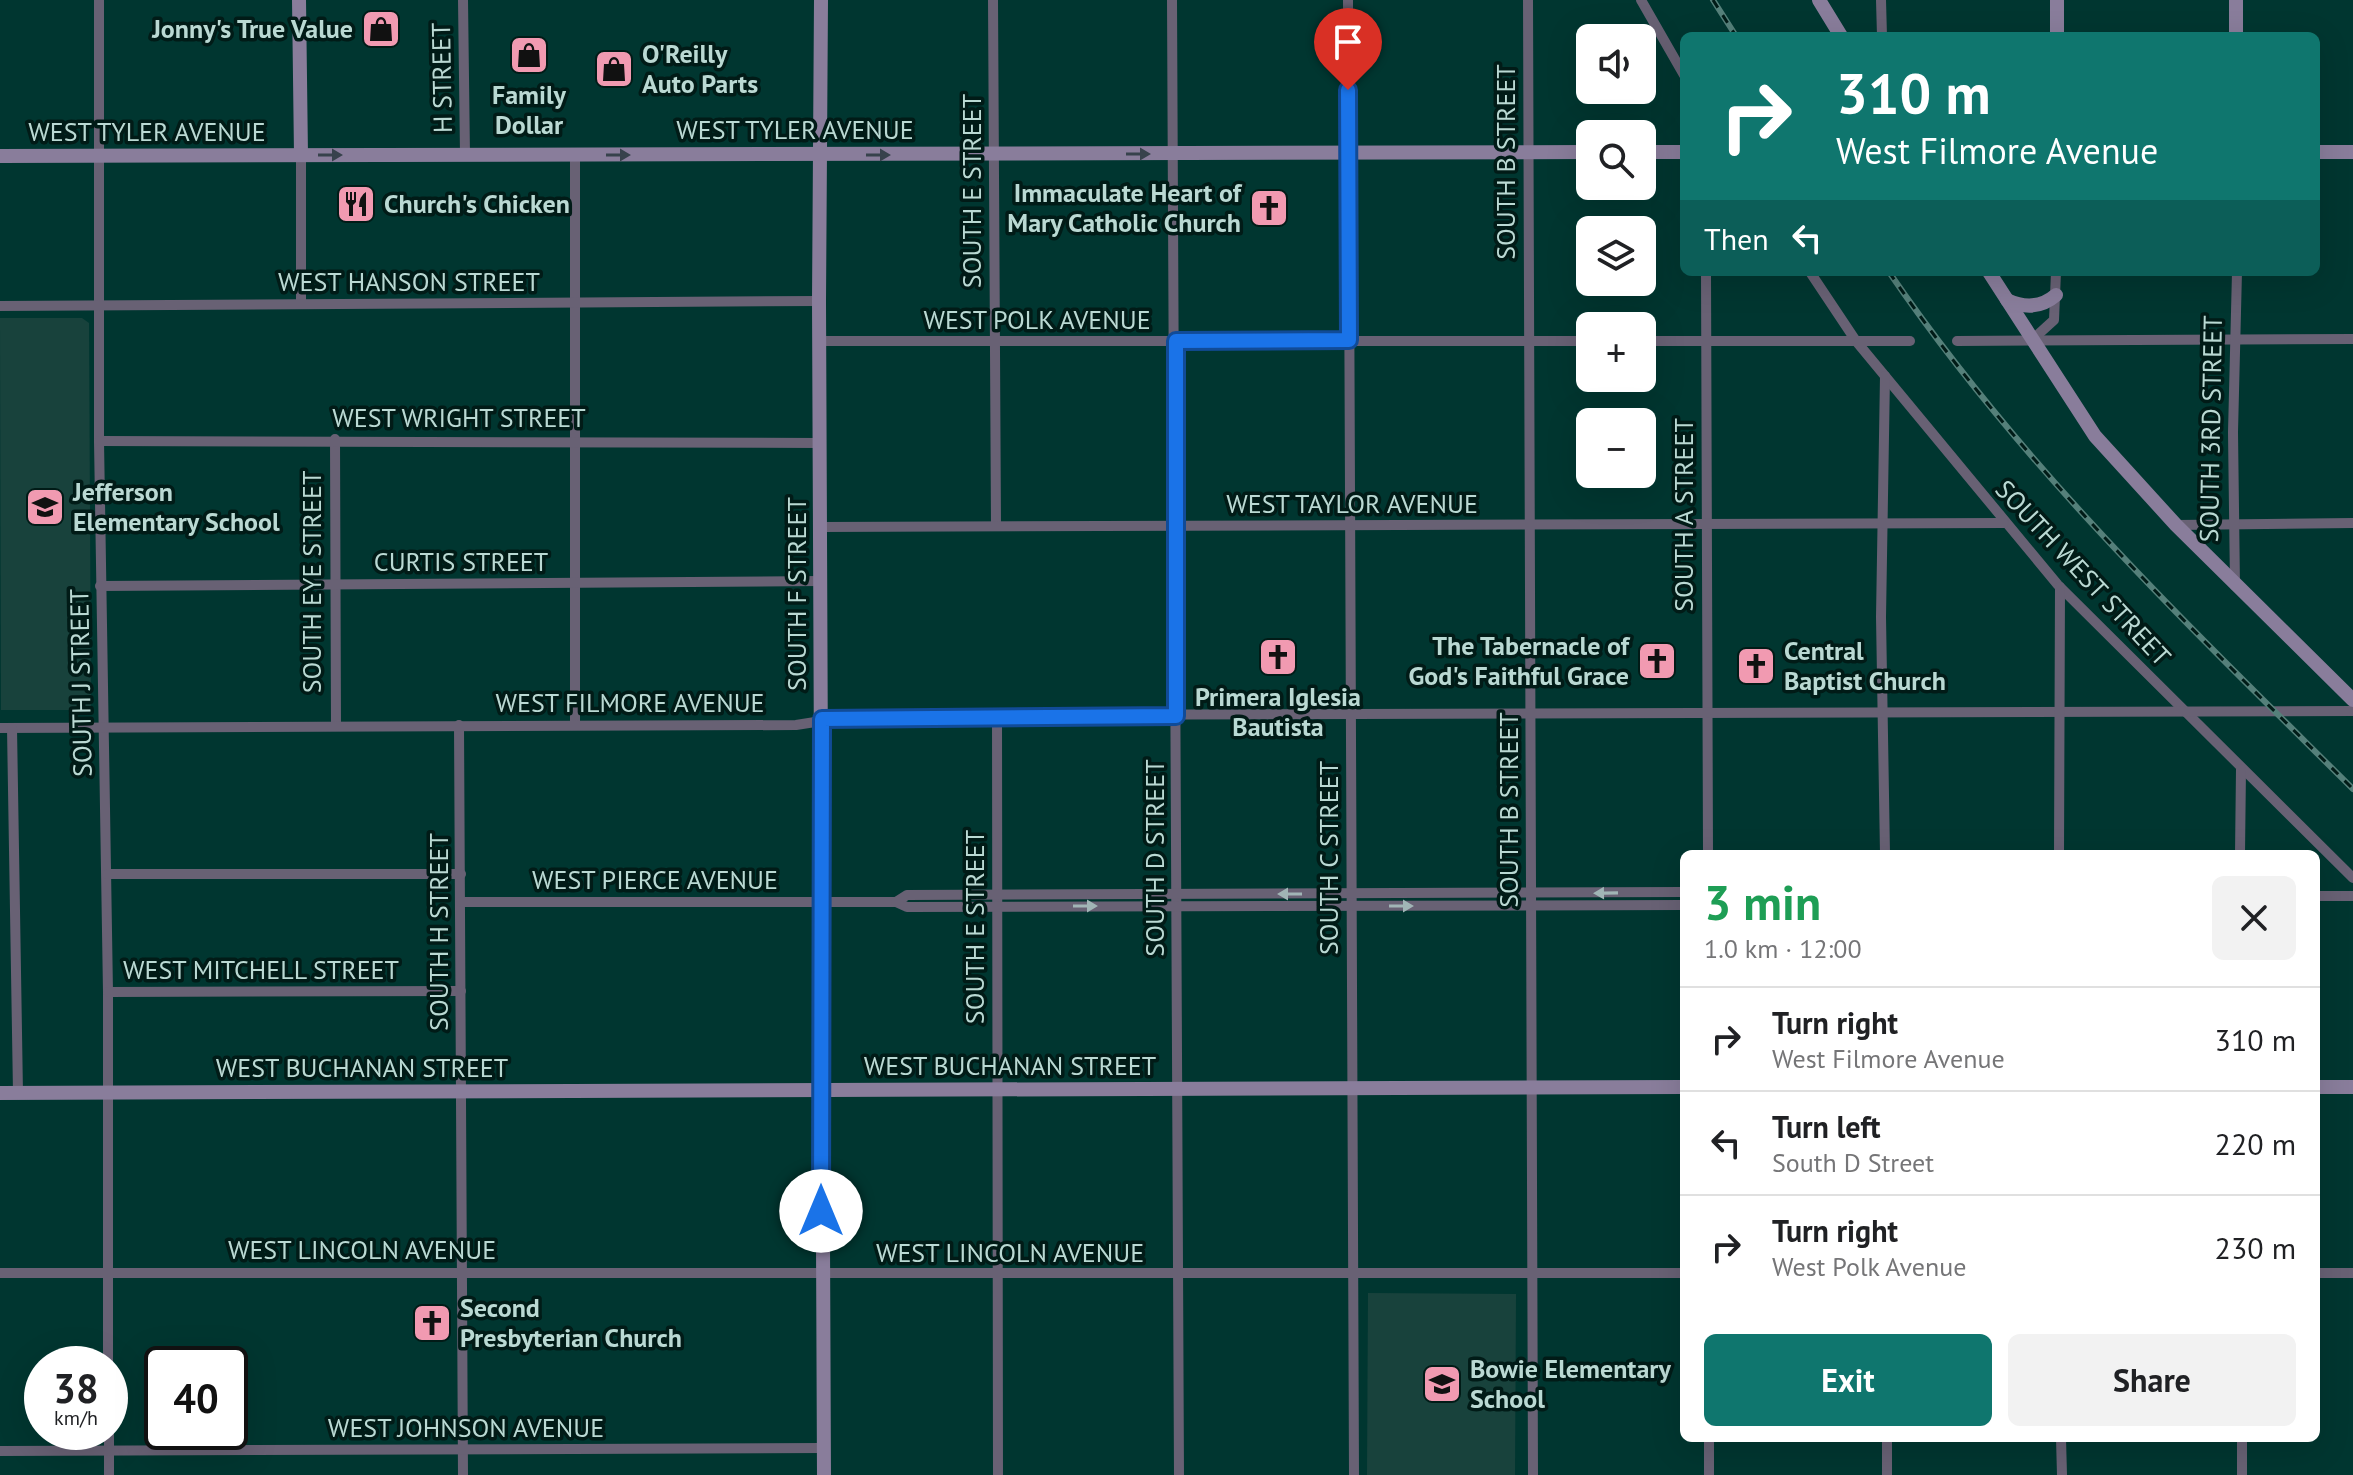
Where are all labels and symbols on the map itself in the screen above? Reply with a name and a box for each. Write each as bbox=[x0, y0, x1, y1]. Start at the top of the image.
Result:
shop icon: Jonny's True Value bbox=[360, 8, 402, 50]
pin bbox=[1314, 8, 1382, 90]
place label: Jonny's True Value bbox=[151, 12, 353, 45]
street label: H STREET bbox=[424, 23, 459, 134]
shop icon: Family Dollar bbox=[508, 34, 550, 76]
place label: O'Reilly Auto Parts bbox=[642, 37, 758, 100]
shop icon: O'Reilly Auto Parts bbox=[593, 48, 635, 90]
street label: SOUTH B STREET bbox=[1489, 64, 1522, 260]
place label: Family Dollar bbox=[492, 78, 567, 141]
street label: SOUTH E STREET bbox=[955, 94, 988, 288]
street label: WEST TYLER AVENUE bbox=[676, 113, 914, 146]
street label: WEST TYLER AVENUE bbox=[28, 115, 266, 148]
one-way arrow bbox=[866, 148, 891, 161]
one-way arrow bbox=[1126, 148, 1151, 160]
one-way arrow bbox=[318, 149, 343, 161]
one-way arrow bbox=[606, 149, 631, 161]
place label: Immaculate Heart of Mary Catholic Church bbox=[1007, 176, 1243, 239]
restaurant icon: Church's Chicken bbox=[335, 183, 377, 225]
place label: Church's Chicken bbox=[384, 187, 570, 220]
church icon: Immaculate Heart of Mary Catholic Church bbox=[1248, 187, 1290, 229]
street label: WEST HANSON STREET bbox=[278, 265, 540, 298]
street label: WEST POLK AVENUE bbox=[923, 303, 1151, 336]
street label: SOUTH 3RD STREET bbox=[2192, 315, 2229, 543]
street label: WEST WRIGHT STREET bbox=[332, 401, 586, 434]
street label: SOUTH A STREET bbox=[1667, 418, 1700, 612]
street label: SOUTH EYE STREET bbox=[295, 471, 328, 693]
street label: SOUTH WEST STREET bbox=[1989, 473, 2178, 673]
place label: Jefferson Elementary School bbox=[72, 475, 280, 538]
school or university icon: Jefferson Elementary School bbox=[24, 486, 66, 528]
street label: WEST TAYLOR AVENUE bbox=[1226, 487, 1478, 520]
street label: SOUTH F STREET bbox=[780, 497, 813, 691]
street label: CURTIS STREET bbox=[374, 545, 548, 578]
street label: SOUTH J STREET bbox=[62, 589, 99, 777]
place label: The Tabernacle of God's Faithful Grace bbox=[1408, 629, 1631, 692]
place label: Central Baptist Church bbox=[1784, 634, 1946, 697]
church icon: Primera Iglesia Bautista bbox=[1257, 636, 1299, 678]
church icon: The Tabernacle of God's Faithful Grace bbox=[1636, 640, 1678, 682]
church icon: Central Baptist Church bbox=[1735, 645, 1777, 687]
place label: Primera Iglesia Bautista bbox=[1195, 680, 1361, 743]
street label: WEST FILMORE AVENUE bbox=[495, 686, 765, 719]
street label: SOUTH B STREET bbox=[1492, 712, 1525, 908]
street label: SOUTH D STREET bbox=[1138, 759, 1171, 957]
street label: SOUTH C STREET bbox=[1312, 761, 1345, 955]
street label: SOUTH E STREET bbox=[958, 830, 991, 1024]
street label: SOUTH H STREET bbox=[422, 833, 455, 1031]
street label: WEST PIERCE AVENUE bbox=[532, 863, 778, 896]
one-way arrow bbox=[1593, 887, 1618, 899]
one-way arrow bbox=[1277, 888, 1302, 900]
one-way arrow bbox=[1073, 900, 1098, 913]
one-way arrow bbox=[1389, 900, 1414, 912]
street label: WEST MITCHELL STREET bbox=[123, 953, 399, 986]
street label: WEST BUCHANAN STREET bbox=[864, 1049, 1156, 1082]
street label: WEST BUCHANAN STREET bbox=[216, 1051, 508, 1084]
position arrow bbox=[779, 1169, 863, 1253]
street label: WEST LINCOLN AVENUE bbox=[228, 1233, 496, 1266]
street label: WEST LINCOLN AVENUE bbox=[876, 1236, 1144, 1269]
place label: Second Presbyterian Church bbox=[460, 1291, 682, 1354]
church icon: Second Presbyterian Church bbox=[411, 1302, 453, 1344]
speed limit sign: 40 bbox=[144, 1346, 248, 1450]
place label: Bowie Elementary School bbox=[1470, 1352, 1671, 1415]
school or university icon: Bowie Elementary School bbox=[1421, 1363, 1463, 1405]
street label: WEST JOHNSON AVENUE bbox=[328, 1411, 604, 1444]

